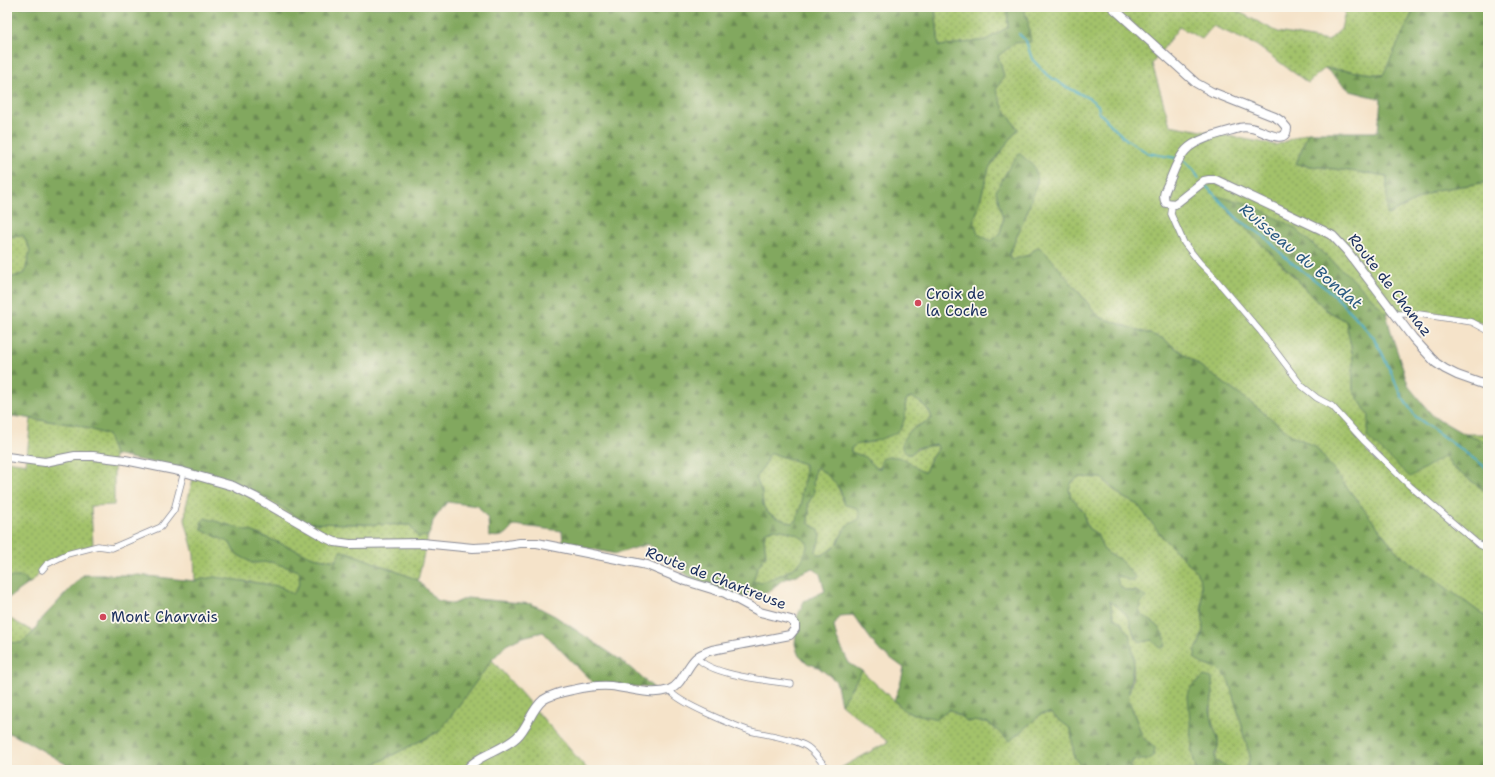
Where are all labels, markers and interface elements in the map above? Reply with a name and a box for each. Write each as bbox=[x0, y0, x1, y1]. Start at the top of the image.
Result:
water label: Ruisseau du Bondat bbox=[1235, 198, 1367, 314]
street label: Route de Chanaz bbox=[1344, 229, 1436, 341]
place label: Croix de la Coche bbox=[926, 284, 988, 321]
marker: Croix de la Coche bbox=[913, 298, 923, 308]
street label: Route de Chartreuse bbox=[643, 542, 789, 614]
place label: Mont Charvais bbox=[111, 607, 218, 627]
marker: Mont Charvais bbox=[98, 612, 108, 622]

